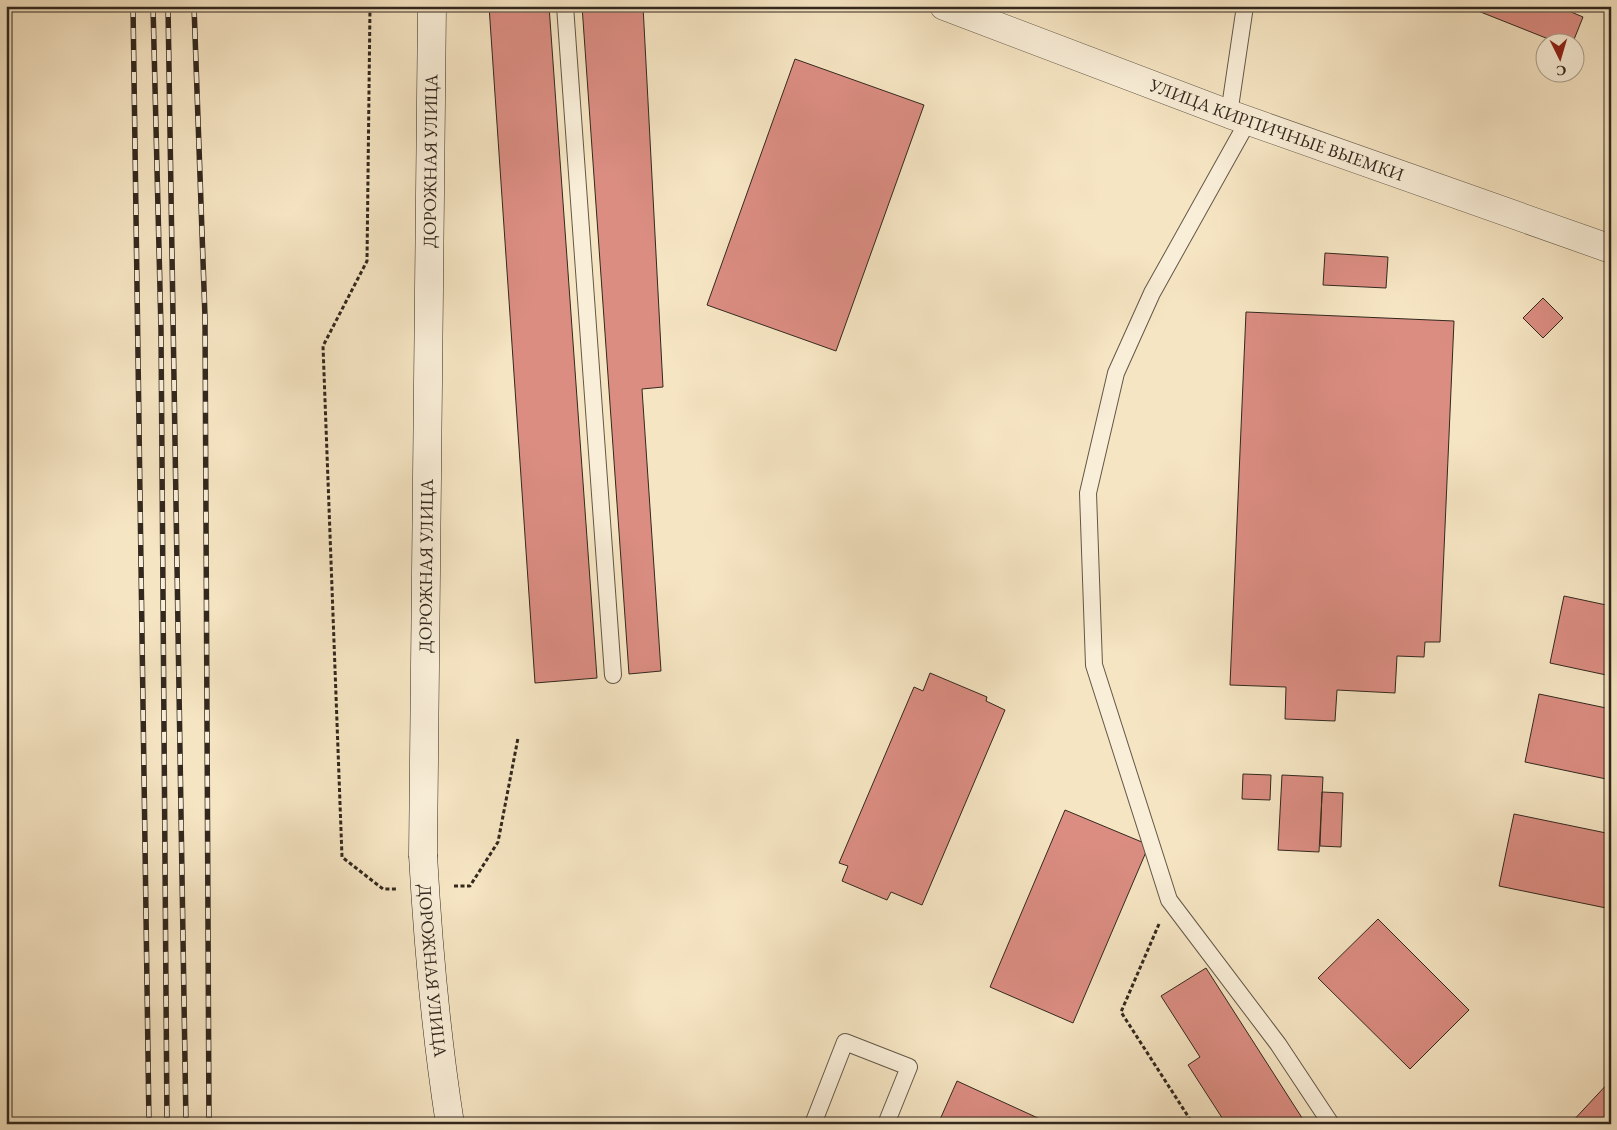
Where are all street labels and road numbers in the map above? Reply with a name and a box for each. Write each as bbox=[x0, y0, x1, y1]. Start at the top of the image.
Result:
street label: ДОРОЖНАЯ УЛИЦА bbox=[417, 73, 442, 248]
street label: УЛИЦА КИРПИЧНЫЕ ВЫЕМКИ bbox=[1146, 73, 1408, 186]
street label: ДОРОЖНАЯ УЛИЦА bbox=[413, 478, 438, 653]
street label: ДОРОЖНАЯ УЛИЦА bbox=[414, 883, 453, 1059]

